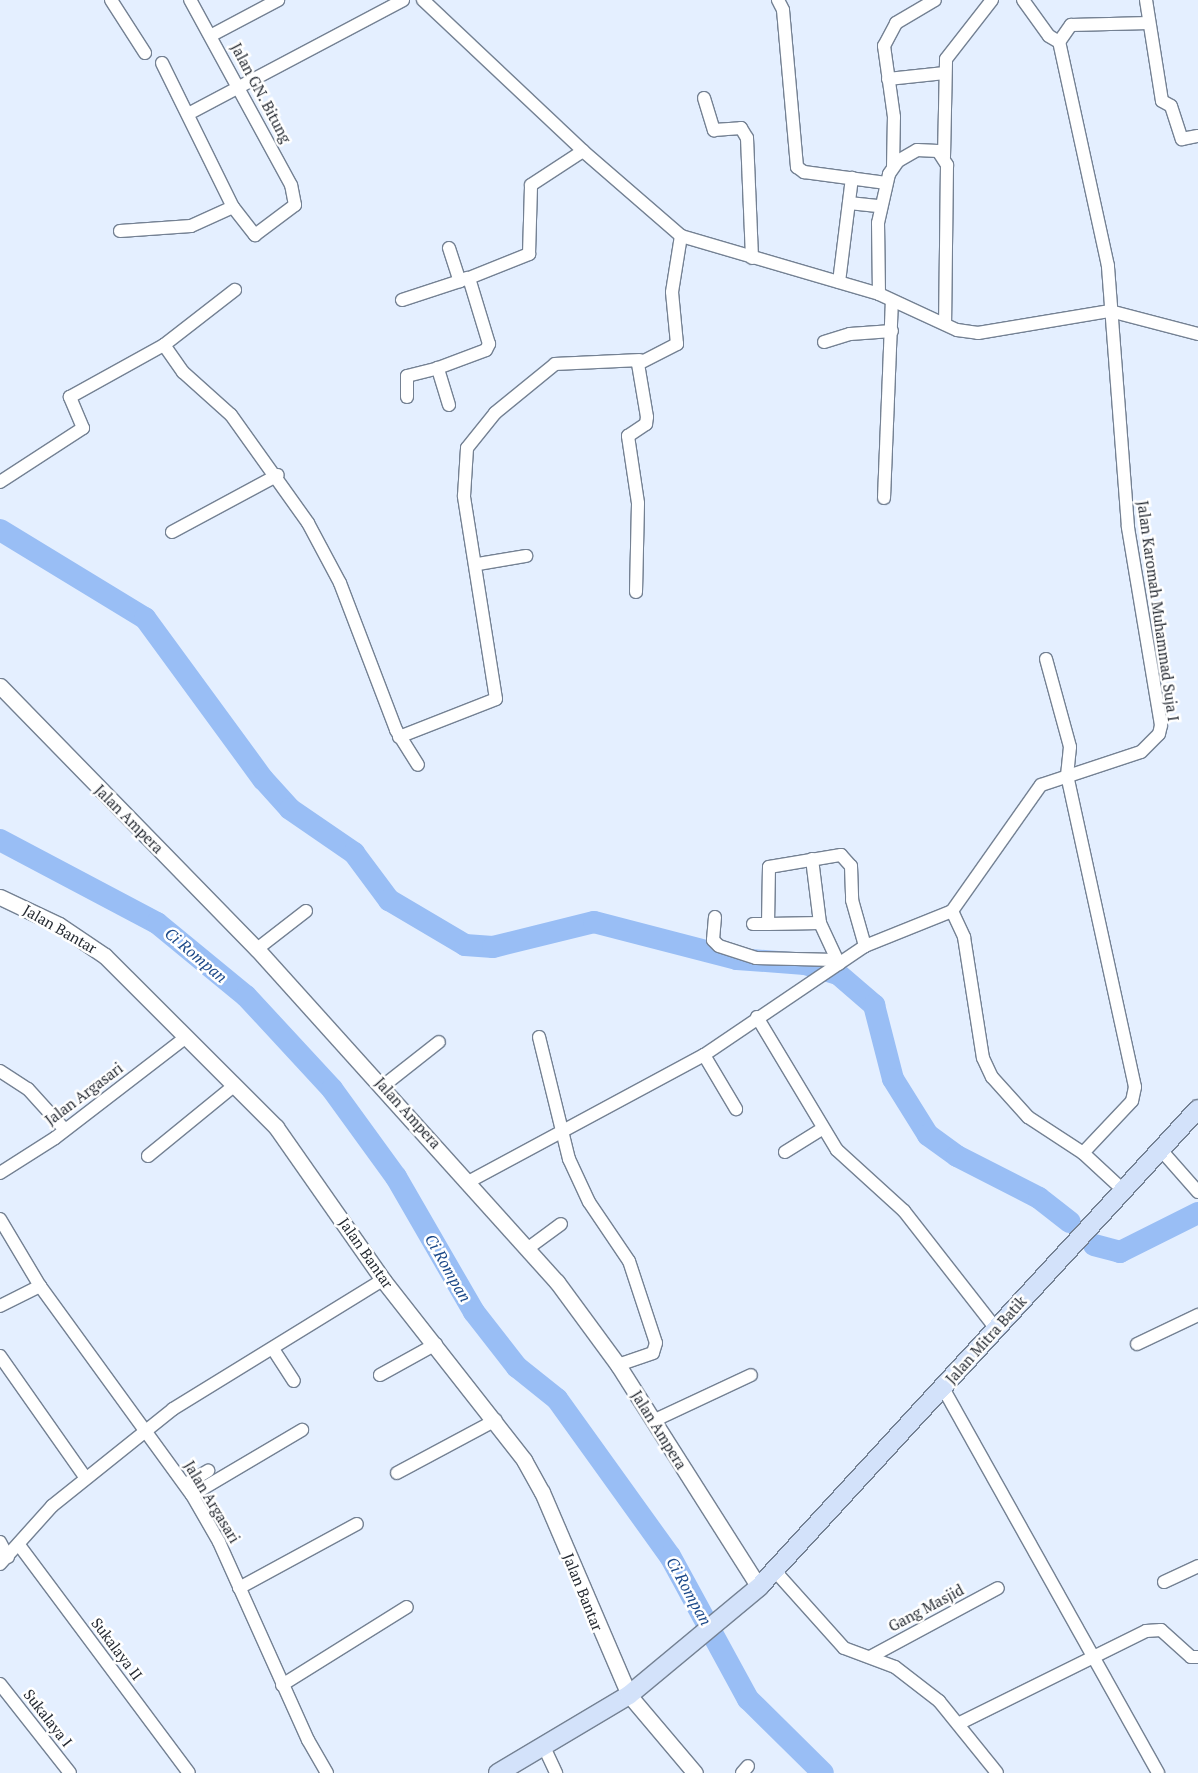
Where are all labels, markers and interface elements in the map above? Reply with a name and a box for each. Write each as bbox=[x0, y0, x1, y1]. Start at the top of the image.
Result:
street label: Jalan GN. Bitung bbox=[227, 40, 295, 146]
street label: Jalan Karomah Muhammad Suja I bbox=[1134, 500, 1182, 722]
street label: Jalan Ampera bbox=[91, 781, 167, 857]
street label: Jalan Bantar bbox=[20, 901, 100, 957]
water label: Ci Rompan bbox=[161, 923, 231, 987]
street label: Jalan Argasari bbox=[41, 1059, 127, 1129]
street label: Jalan Ampera bbox=[371, 1074, 445, 1152]
street label: Jalan Bantar bbox=[335, 1214, 397, 1292]
water label: Ci Rompan bbox=[421, 1231, 475, 1305]
street label: Jalan Mitra Batik bbox=[942, 1292, 1030, 1388]
street label: Jalan Ampera bbox=[628, 1387, 690, 1473]
street label: Jalan Argasari bbox=[180, 1457, 244, 1547]
street label: Jalan Bantar bbox=[559, 1551, 607, 1633]
water label: Ci Rompan bbox=[662, 1553, 716, 1629]
street label: Gang Masjid bbox=[885, 1581, 967, 1635]
street label: Sukalaya II bbox=[88, 1614, 146, 1684]
street label: Sukalaya I bbox=[20, 1686, 76, 1750]

